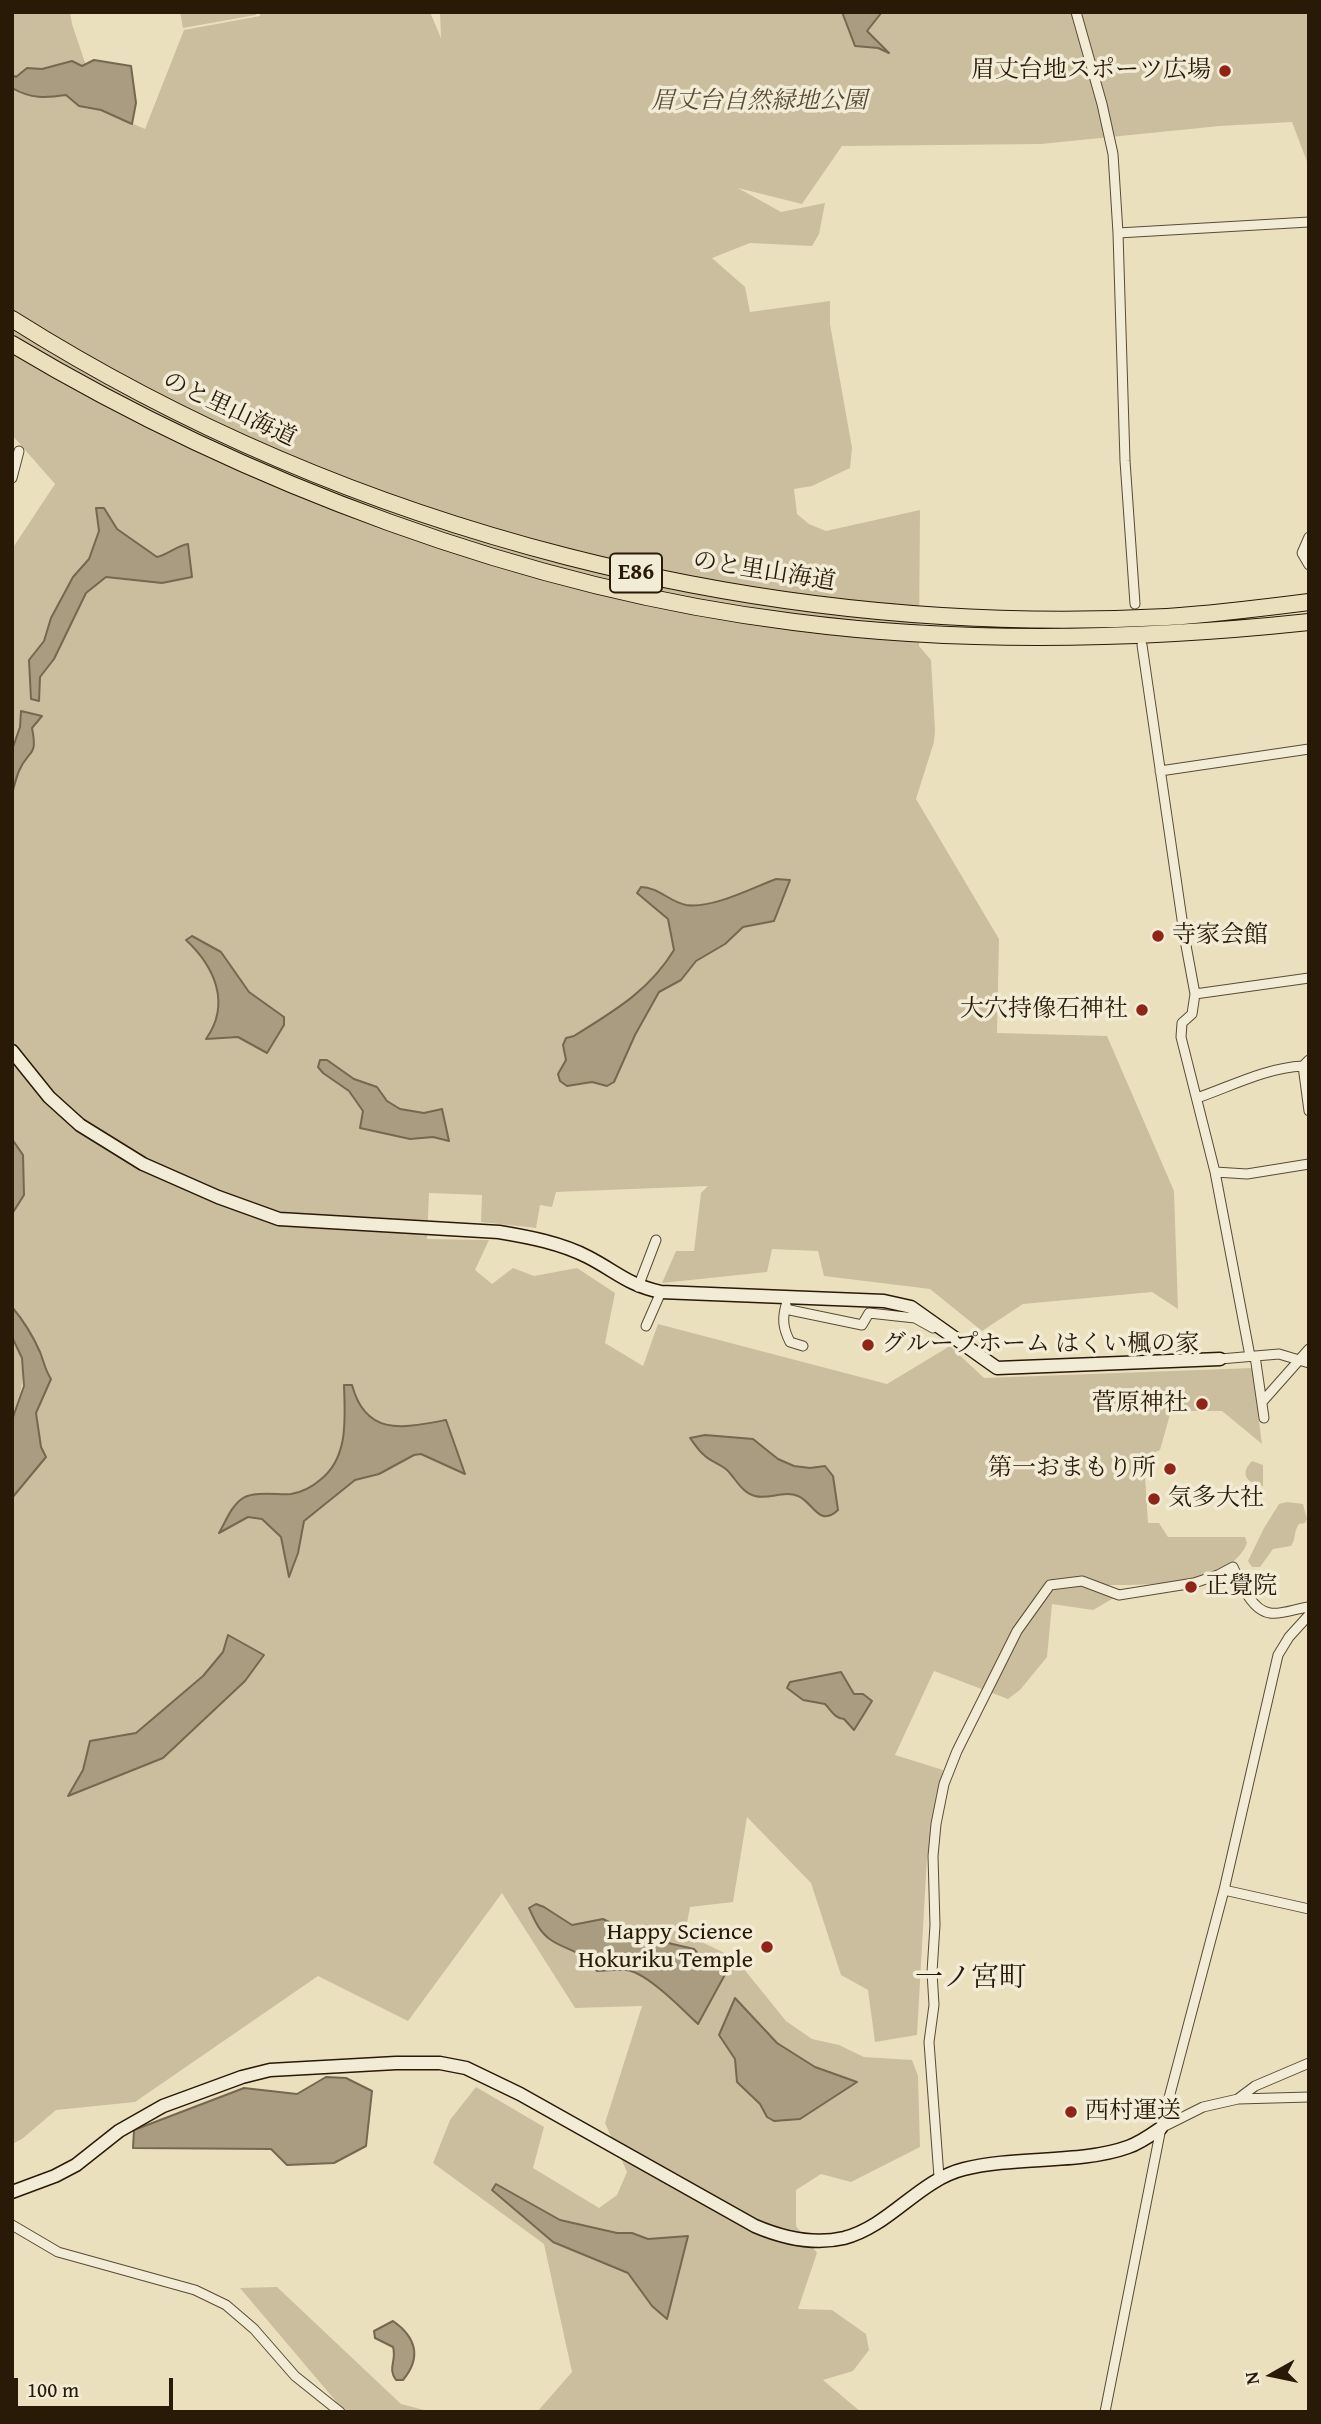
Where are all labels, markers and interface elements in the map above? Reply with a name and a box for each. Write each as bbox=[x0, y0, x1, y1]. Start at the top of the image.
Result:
place label: 眉丈台地スポーツ広場 bbox=[971, 57, 1211, 85]
marker: 眉丈台地スポーツ広場 bbox=[1217, 63, 1233, 79]
park label: 眉丈台自然緑地公園 bbox=[651, 88, 867, 116]
street label: のと里山海道 bbox=[158, 367, 300, 453]
street label: のと里山海道 bbox=[691, 547, 837, 597]
road number: E86 bbox=[610, 554, 662, 593]
place label: 寺家会館 bbox=[1172, 922, 1268, 950]
marker: 寺家会館 bbox=[1150, 928, 1166, 944]
place label: 大穴持像石神社 bbox=[960, 996, 1128, 1024]
marker: 大穴持像石神社 bbox=[1134, 1002, 1150, 1018]
place label: グループホーム はくい楓の家 bbox=[882, 1331, 1199, 1359]
marker: グループホーム はくい楓の家 bbox=[860, 1337, 876, 1353]
place label: 菅原神社 bbox=[1092, 1390, 1188, 1418]
marker: 菅原神社 bbox=[1194, 1396, 1210, 1412]
place label: 第一おまもり所 bbox=[988, 1455, 1156, 1483]
marker: 第一おまもり所 bbox=[1162, 1461, 1178, 1477]
place label: 気多大社 bbox=[1168, 1485, 1264, 1513]
marker: 気多大社 bbox=[1146, 1491, 1162, 1507]
place label: 正覺院 bbox=[1205, 1573, 1277, 1601]
marker: 正覺院 bbox=[1183, 1579, 1199, 1595]
place label: Happy Science Hokuriku Temple bbox=[578, 1919, 753, 1975]
marker: Happy Science Hokuriku Temple bbox=[759, 1939, 775, 1955]
district label: 一ノ宮町 bbox=[915, 1962, 1027, 1996]
place label: 西村運送 bbox=[1085, 2098, 1181, 2126]
marker: 西村運送 bbox=[1063, 2104, 1079, 2120]
north arrow bbox=[1237, 2340, 1307, 2410]
scale bar bbox=[18, 2364, 177, 2408]
text: N bbox=[1236, 2370, 1266, 2387]
text: 100 m bbox=[27, 2374, 79, 2405]

